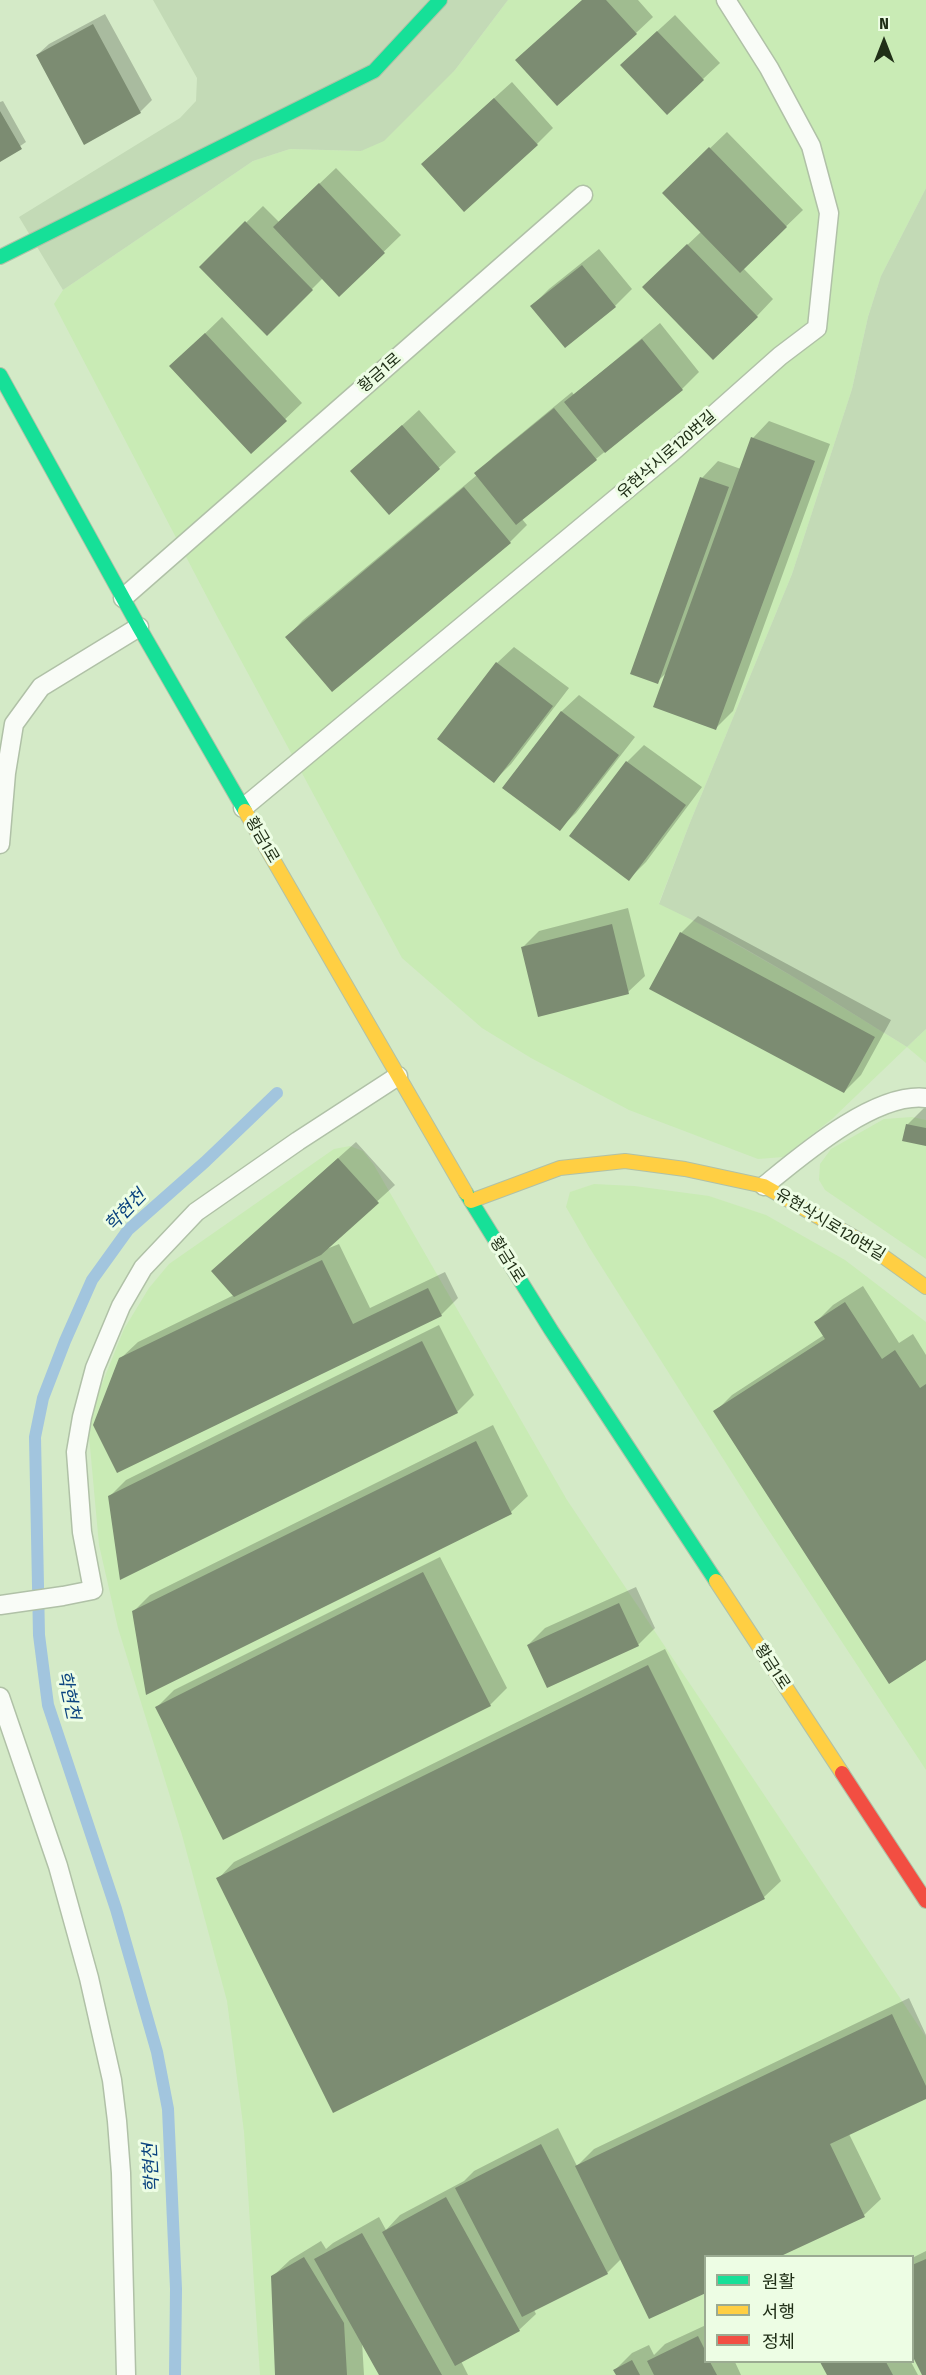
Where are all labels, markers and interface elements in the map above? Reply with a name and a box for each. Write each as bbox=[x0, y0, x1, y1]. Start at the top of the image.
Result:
north arrow bbox=[854, 12, 914, 72]
text: N bbox=[879, 14, 889, 33]
street label: 황금1로 bbox=[355, 349, 405, 397]
street label: 유현삭시로120번길 bbox=[614, 407, 720, 503]
street label: 황금1로 bbox=[241, 813, 283, 867]
street label: 유현삭시로120번길 bbox=[772, 1185, 888, 1265]
water label: 학현천 bbox=[101, 1186, 151, 1236]
street label: 황금1로 bbox=[486, 1234, 528, 1286]
street label: 황금1로 bbox=[750, 1641, 794, 1693]
water label: 학현천 bbox=[52, 1668, 84, 1722]
water label: 학현천 bbox=[140, 2143, 164, 2193]
legend bbox=[704, 2255, 914, 2363]
text: 원활 bbox=[762, 2271, 795, 2293]
text: 서행 bbox=[762, 2301, 795, 2323]
text: 정체 bbox=[762, 2331, 795, 2353]

